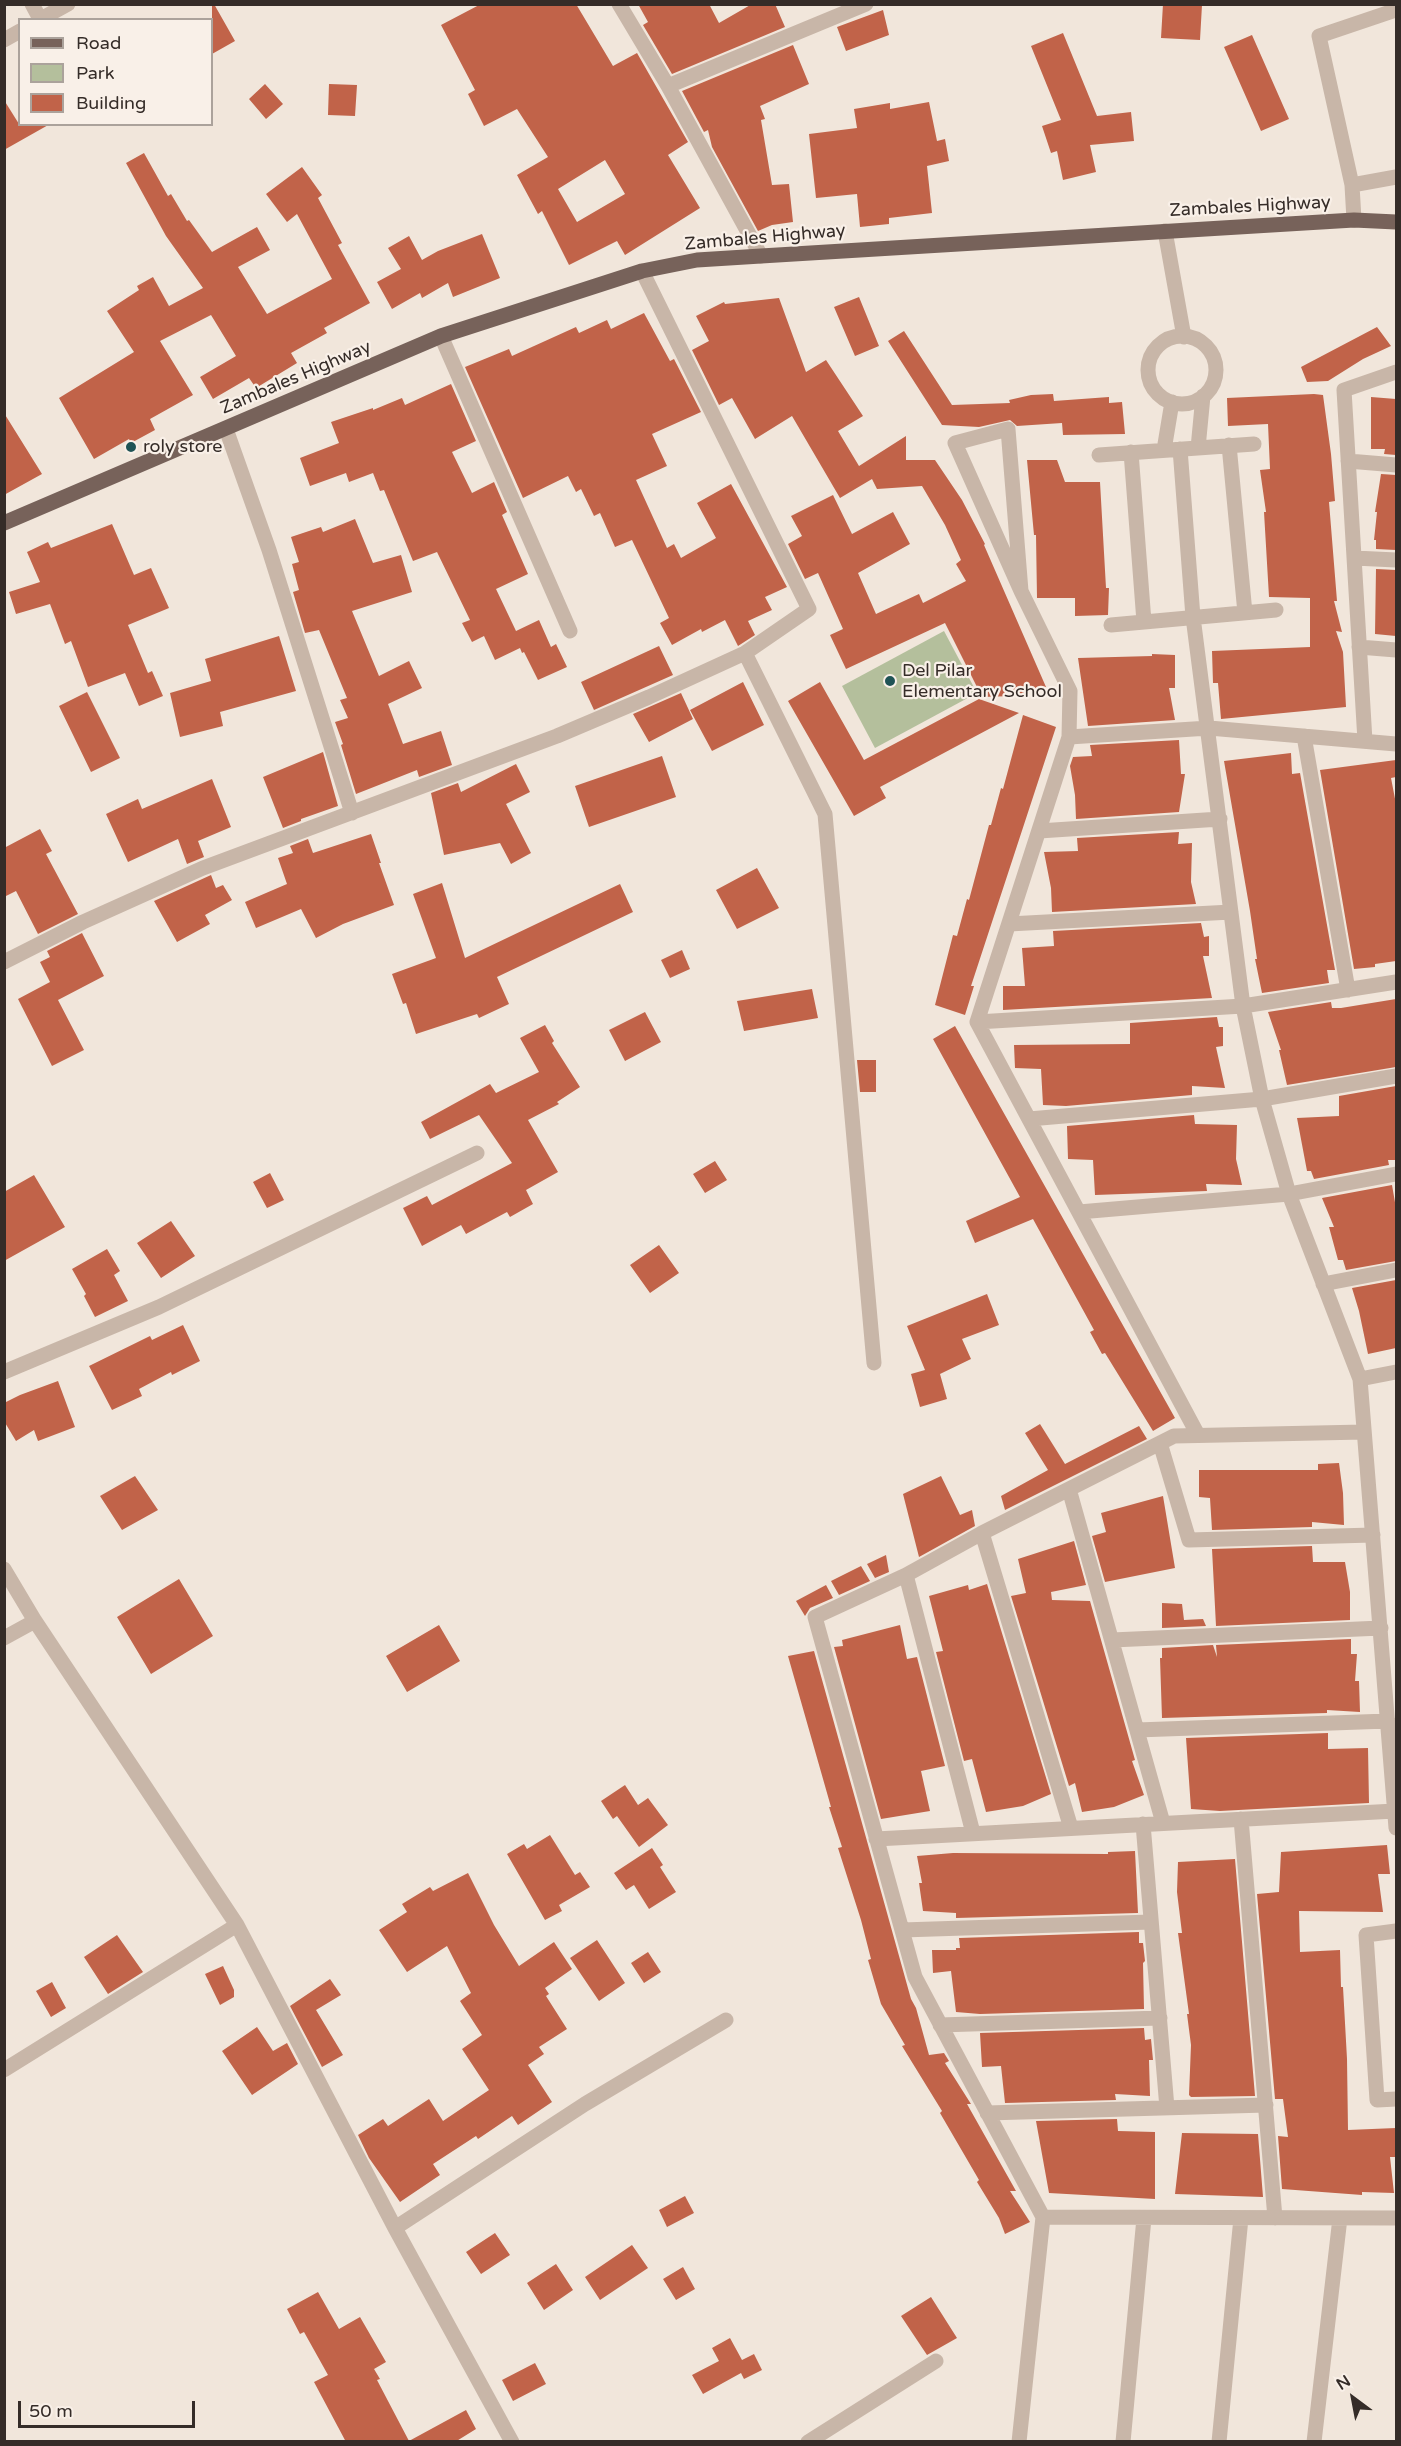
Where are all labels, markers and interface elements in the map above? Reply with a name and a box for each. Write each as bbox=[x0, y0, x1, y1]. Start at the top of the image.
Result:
legend bbox=[18, 18, 213, 126]
text: Road bbox=[76, 32, 121, 54]
text: Park bbox=[76, 62, 114, 84]
text: Building bbox=[76, 92, 146, 114]
street label: Zambales Highway bbox=[1169, 192, 1331, 222]
street label: Zambales Highway bbox=[684, 220, 846, 256]
street label: Zambales Highway bbox=[217, 337, 375, 419]
place label: roly store bbox=[143, 436, 222, 458]
marker: roly store bbox=[124, 440, 138, 454]
place label: Del Pilar Elementary School bbox=[902, 660, 1062, 702]
marker: Del Pilar Elementary School bbox=[883, 674, 897, 688]
north arrow bbox=[1323, 2368, 1383, 2428]
text: N bbox=[1333, 2371, 1354, 2395]
scale bar bbox=[21, 2389, 198, 2427]
text: 50 m bbox=[29, 2400, 73, 2422]

